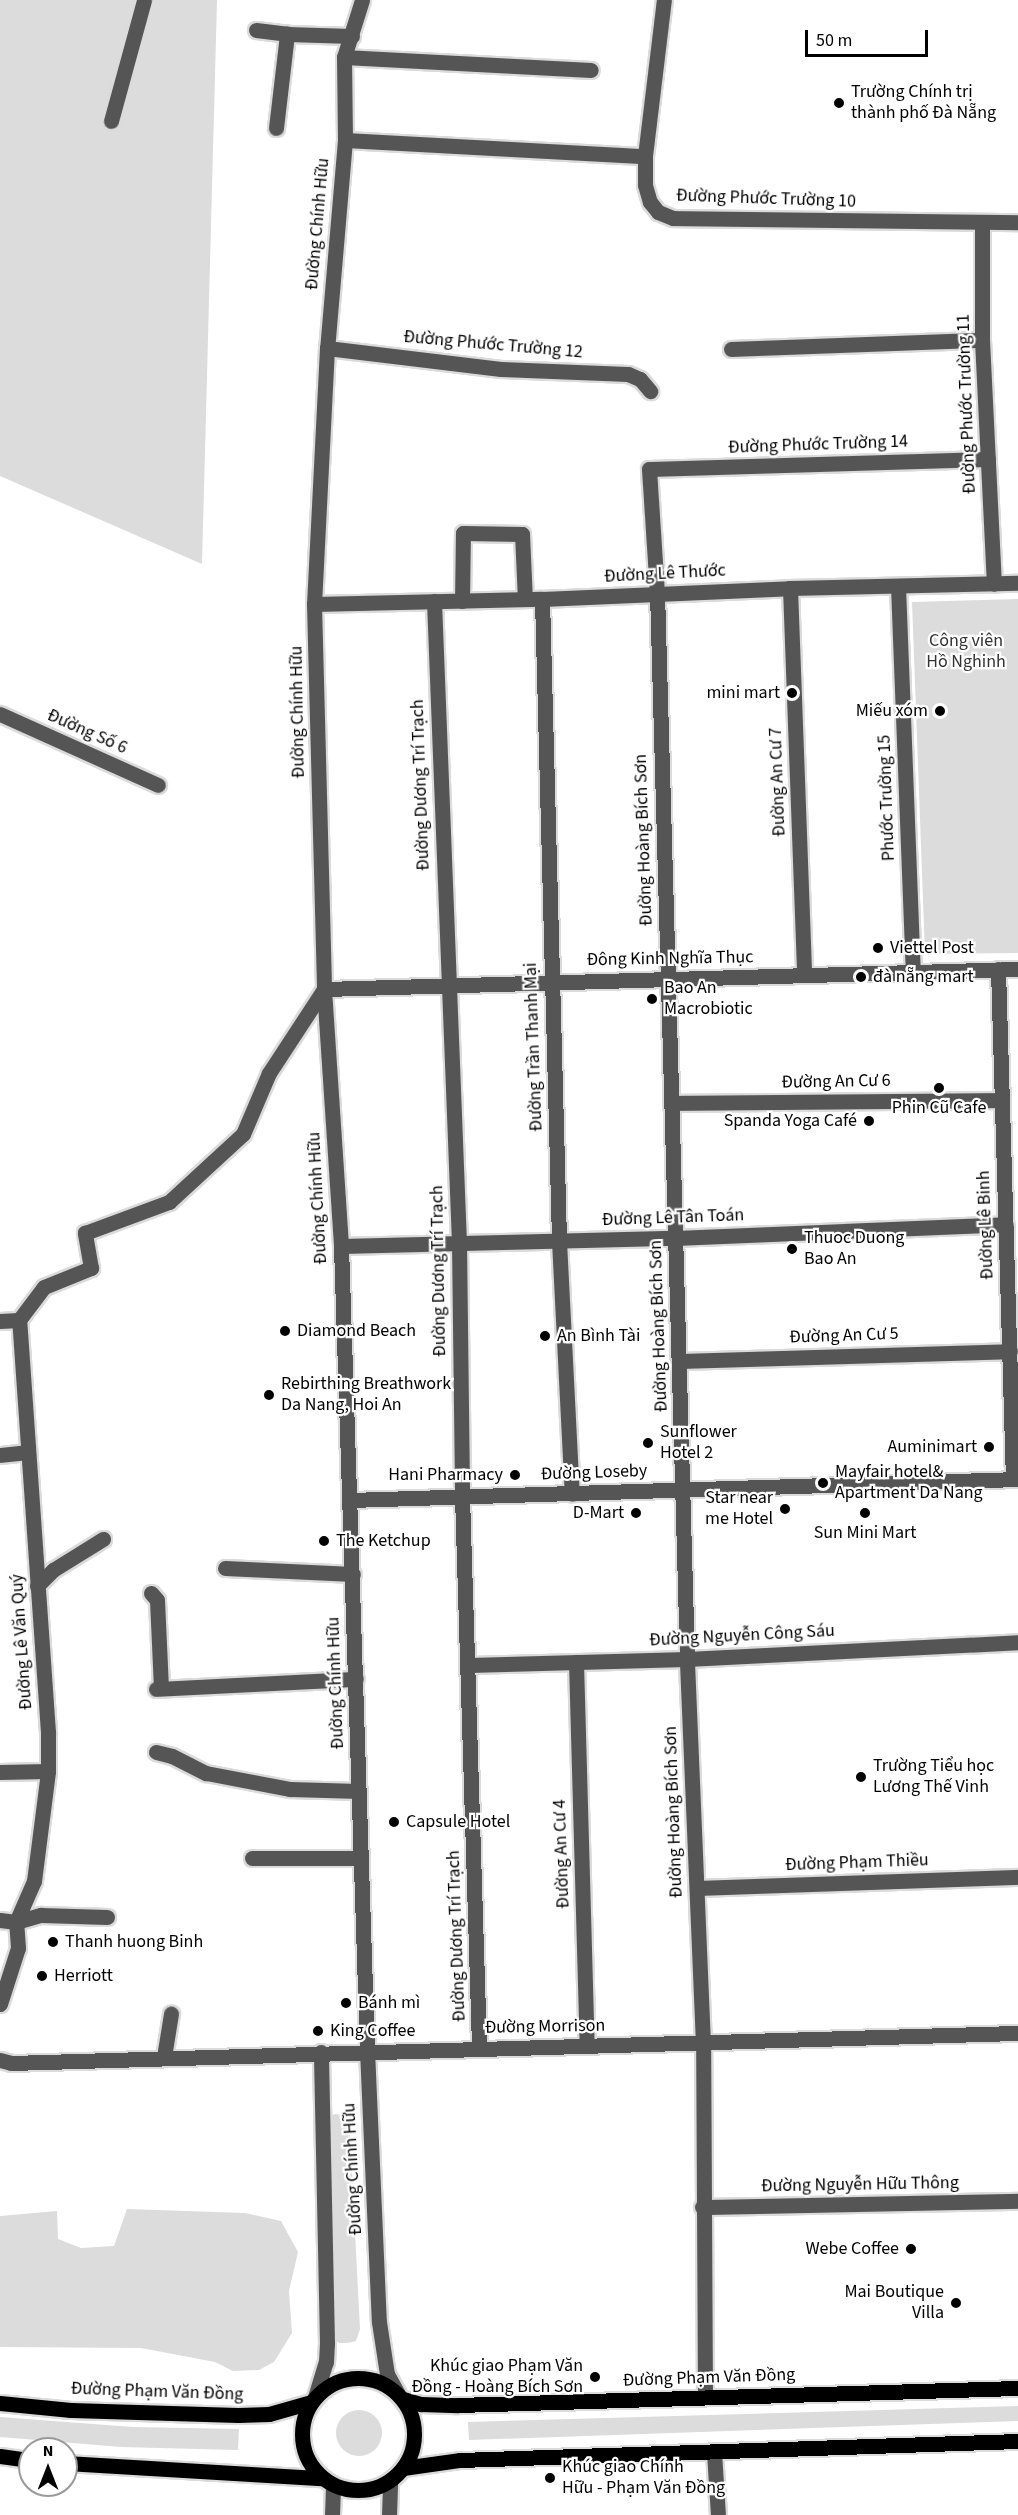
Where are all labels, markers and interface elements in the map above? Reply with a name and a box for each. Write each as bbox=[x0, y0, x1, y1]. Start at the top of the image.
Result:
scale bar bbox=[808, 18, 931, 56]
text: 50 m bbox=[816, 28, 852, 53]
place label: Trường Chính trị thành phố Đà Nẵng bbox=[851, 82, 996, 124]
marker: Trường Chính trị thành phố Đà Nẵng bbox=[832, 96, 846, 110]
street label: Đường Chính Hữu bbox=[301, 157, 335, 291]
street label: Đường Phước Trường 10 bbox=[676, 185, 856, 213]
street label: Đường Phước Trường 11 bbox=[953, 314, 981, 494]
street label: Đường Phước Trường 12 bbox=[402, 326, 584, 364]
street label: Đường Phước Trường 14 bbox=[728, 431, 908, 459]
street label: Đường Lê Thước bbox=[604, 560, 726, 588]
park label: Công viên Hồ Nghinh bbox=[926, 631, 1006, 674]
street label: Đường Chính Hữu bbox=[286, 646, 310, 778]
place label: mini mart bbox=[706, 682, 780, 704]
marker: mini mart bbox=[785, 686, 799, 700]
street label: Đường Dương Trí Trạch bbox=[407, 699, 435, 871]
place label: Miếu xóm bbox=[856, 700, 928, 722]
marker: Miếu xóm bbox=[933, 704, 947, 718]
street label: Đường Số 6 bbox=[44, 705, 130, 759]
street label: Đường An Cư 7 bbox=[765, 727, 791, 837]
street label: Phước Trường 15 bbox=[874, 734, 900, 862]
street label: Đường Hoàng Bích Sơn bbox=[630, 754, 658, 926]
place label: Viettel Post bbox=[890, 937, 974, 959]
marker: Viettel Post bbox=[871, 941, 885, 955]
street label: Đông Kinh Nghĩa Thục bbox=[586, 947, 754, 971]
street label: Đường Trần Thanh Mại bbox=[520, 962, 548, 1132]
place label: đà nẵng mart bbox=[873, 966, 974, 988]
marker: đà nẵng mart bbox=[854, 970, 868, 984]
place label: Bao An Macrobiotic bbox=[664, 978, 753, 1020]
marker: Bao An Macrobiotic bbox=[645, 992, 659, 1006]
street label: Đường An Cư 6 bbox=[781, 1070, 891, 1094]
marker: Phin Cũ Cafe bbox=[932, 1081, 946, 1095]
place label: Phin Cũ Cafe bbox=[892, 1097, 986, 1119]
place label: Spanda Yoga Café bbox=[724, 1110, 857, 1132]
marker: Spanda Yoga Café bbox=[862, 1114, 876, 1128]
street label: Đường Chính Hữu bbox=[304, 1131, 332, 1265]
street label: Đường Lê Binh bbox=[973, 1170, 999, 1280]
street label: Đường Dương Trí Trạch bbox=[427, 1185, 451, 1357]
street label: Đường Lê Tân Toán bbox=[602, 1205, 744, 1231]
place label: Thuoc Duong Bao An bbox=[804, 1228, 904, 1270]
street label: Đường Hoàng Bích Sơn bbox=[645, 1240, 673, 1412]
marker: Thuoc Duong Bao An bbox=[785, 1242, 799, 1256]
place label: Diamond Beach bbox=[297, 1320, 416, 1342]
street label: Đường An Cư 5 bbox=[789, 1323, 899, 1349]
marker: Diamond Beach bbox=[278, 1324, 292, 1338]
place label: An Bình Tài bbox=[557, 1325, 640, 1347]
marker: An Bình Tài bbox=[538, 1329, 552, 1343]
place label: Rebirthing Breathwork Da Nang, Hoi An bbox=[281, 1374, 451, 1416]
marker: Rebirthing Breathwork Da Nang, Hoi An bbox=[262, 1388, 276, 1402]
place label: Sunflower Hotel 2 bbox=[660, 1422, 737, 1464]
marker: Sunflower Hotel 2 bbox=[641, 1436, 655, 1450]
place label: Auminimart bbox=[888, 1436, 977, 1458]
marker: Auminimart bbox=[982, 1440, 996, 1454]
street label: Đường Loseby bbox=[540, 1460, 648, 1486]
place label: Mayfair hotel& Apartment Da Nang bbox=[835, 1462, 983, 1504]
place label: Hani Pharmacy bbox=[388, 1464, 503, 1486]
marker: Hani Pharmacy bbox=[508, 1468, 522, 1482]
marker: Mayfair hotel& Apartment Da Nang bbox=[816, 1476, 830, 1490]
place label: Star near me Hotel bbox=[705, 1488, 773, 1530]
place label: D-Mart bbox=[573, 1502, 624, 1524]
marker: Star near me Hotel bbox=[778, 1502, 792, 1516]
marker: D-Mart bbox=[629, 1506, 643, 1520]
marker: Sun Mini Mart bbox=[858, 1506, 872, 1520]
place label: Sun Mini Mart bbox=[814, 1522, 916, 1544]
place label: The Ketchup bbox=[336, 1530, 431, 1552]
marker: The Ketchup bbox=[317, 1534, 331, 1548]
street label: Đường Lê Văn Quý bbox=[6, 1573, 38, 1711]
street label: Đường Chính Hữu bbox=[323, 1616, 349, 1750]
street label: Đường Nguyễn Công Sáu bbox=[649, 1620, 835, 1652]
street label: Đường Hoàng Bích Sơn bbox=[660, 1726, 688, 1898]
place label: Trường Tiểu học Lương Thế Vinh bbox=[873, 1756, 994, 1798]
marker: Trường Tiểu học Lương Thế Vinh bbox=[854, 1770, 868, 1784]
street label: Đường An Cư 4 bbox=[549, 1799, 575, 1909]
place label: Capsule Hotel bbox=[406, 1811, 510, 1833]
marker: Capsule Hotel bbox=[387, 1815, 401, 1829]
street label: Đường Dương Trí Trạch bbox=[443, 1850, 471, 2022]
street label: Đường Phạm Thiều bbox=[785, 1850, 929, 1876]
place label: Thanh huong Binh bbox=[65, 1931, 203, 1953]
marker: Thanh huong Binh bbox=[46, 1935, 60, 1949]
place label: Herriott bbox=[54, 1965, 113, 1987]
marker: Herriott bbox=[35, 1969, 49, 1983]
place label: Bánh mì bbox=[358, 1992, 420, 2014]
marker: Bánh mì bbox=[339, 1996, 353, 2010]
street label: Đường Morrison bbox=[485, 2015, 605, 2039]
place label: King Coffee bbox=[330, 2020, 415, 2042]
marker: King Coffee bbox=[311, 2024, 325, 2038]
street label: Đường Chính Hữu bbox=[339, 2102, 367, 2236]
street label: Đường Nguyễn Hữu Thông bbox=[761, 2172, 959, 2198]
place label: Webe Coffee bbox=[805, 2238, 899, 2260]
marker: Webe Coffee bbox=[904, 2242, 918, 2256]
place label: Mai Boutique Villa bbox=[844, 2282, 944, 2324]
marker: Mai Boutique Villa bbox=[949, 2296, 963, 2310]
place label: Khúc giao Phạm Văn Đồng - Hoàng Bích Sơn bbox=[411, 2356, 583, 2398]
street label: Đường Phạm Văn Đồng bbox=[622, 2364, 796, 2392]
marker: Khúc giao Phạm Văn Đồng - Hoàng Bích Sơn bbox=[588, 2370, 602, 2384]
street label: Đường Phạm Văn Đồng bbox=[70, 2378, 244, 2406]
north arrow bbox=[18, 2437, 78, 2497]
text: N bbox=[43, 2440, 53, 2462]
place label: Khúc giao Chính Hữu - Phạm Văn Đồng bbox=[562, 2457, 725, 2500]
marker: Khúc giao Chính Hữu - Phạm Văn Đồng bbox=[543, 2471, 557, 2485]

